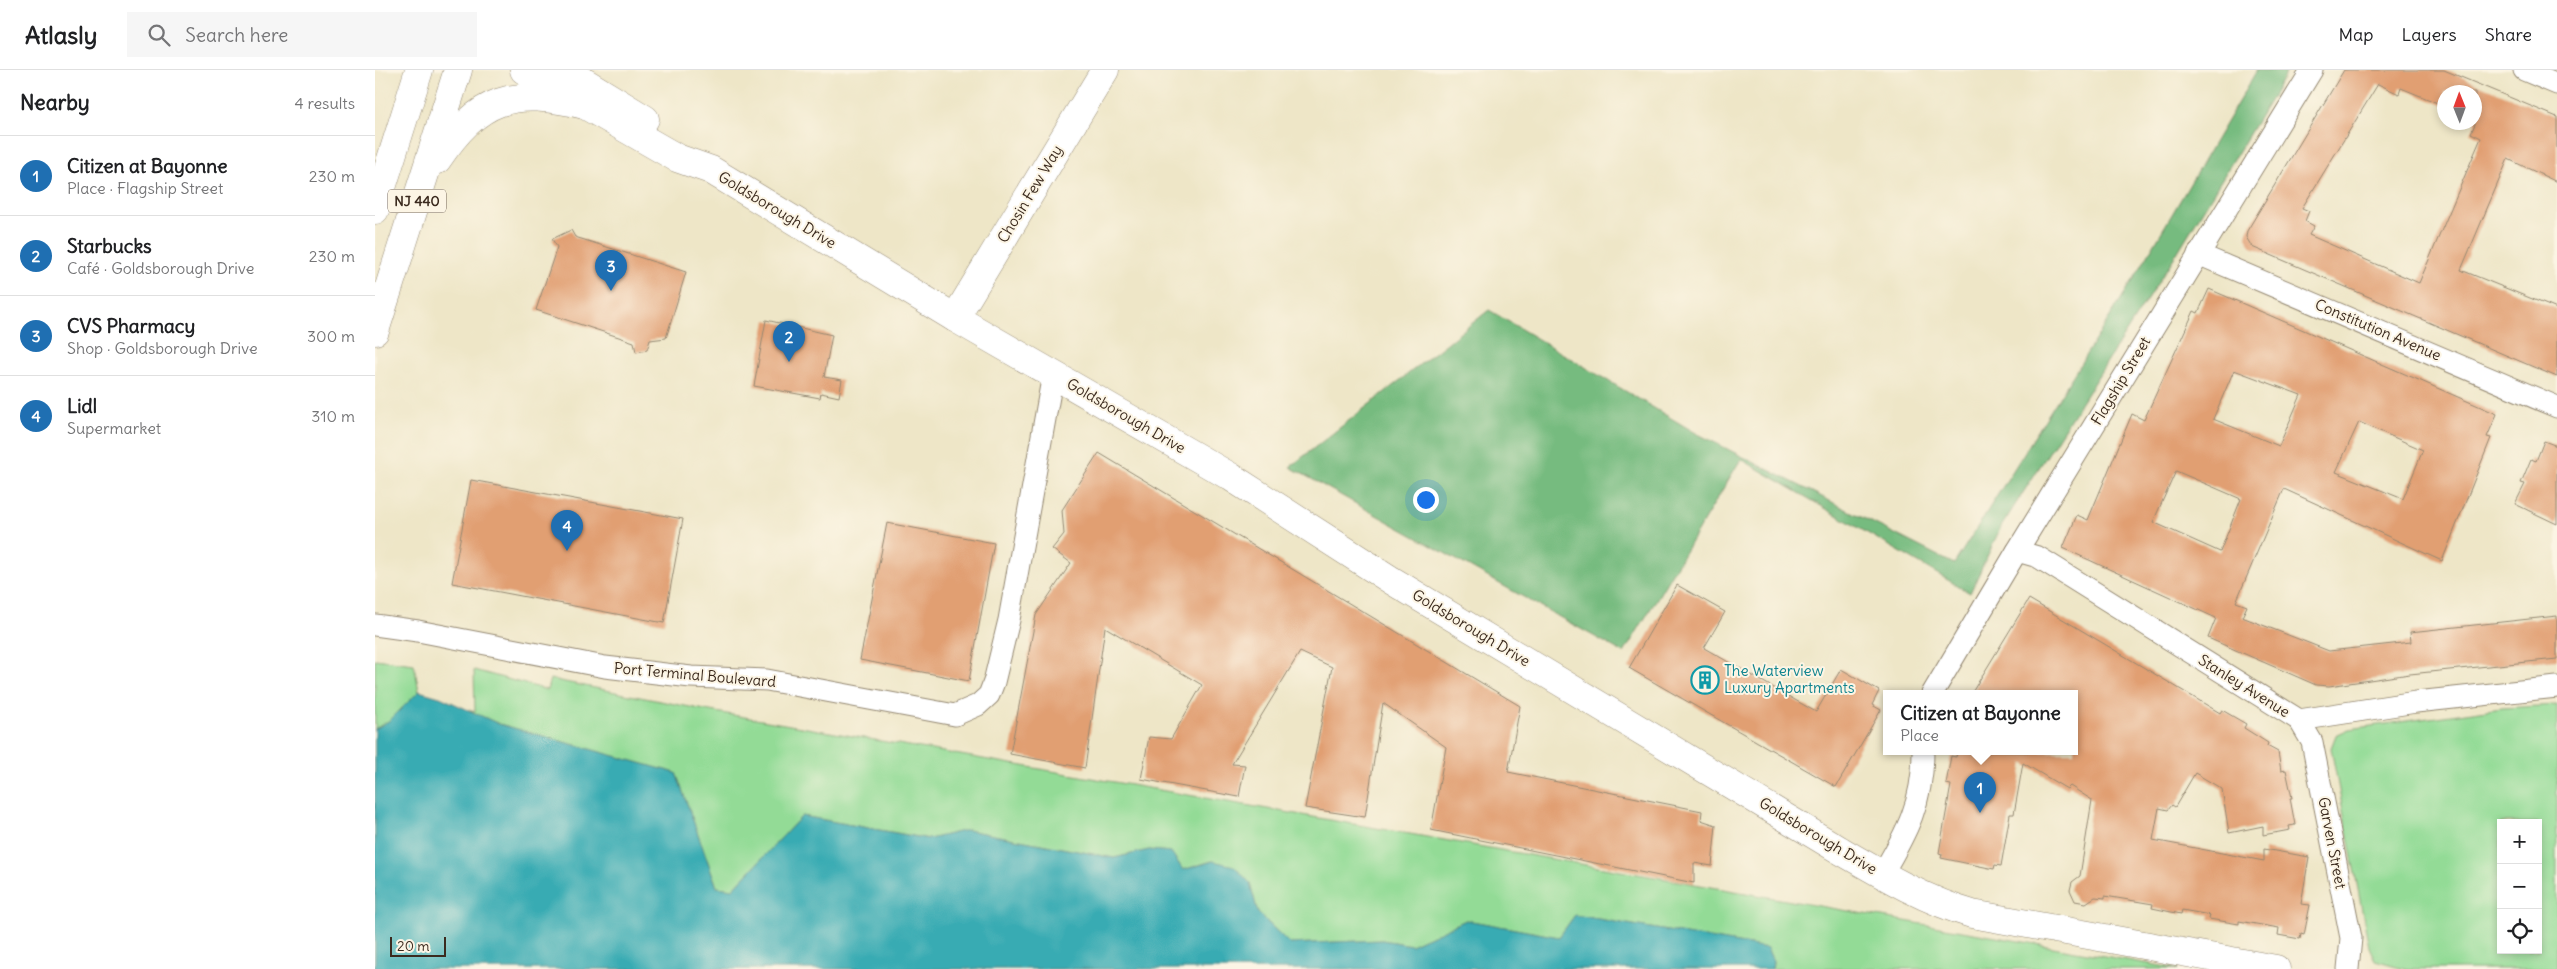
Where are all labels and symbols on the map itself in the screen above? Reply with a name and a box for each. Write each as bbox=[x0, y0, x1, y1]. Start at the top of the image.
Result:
north arrow bbox=[2437, 85, 2482, 130]
street label: Chosin Few Way bbox=[993, 141, 1066, 246]
street label: Goldsborough Drive bbox=[715, 167, 840, 252]
road number: NJ 440 bbox=[388, 190, 446, 212]
pin: 3 bbox=[595, 250, 627, 291]
street label: Constitution Avenue bbox=[2312, 294, 2444, 365]
pin: 2 bbox=[773, 321, 805, 362]
street label: Flagship Street bbox=[2087, 333, 2154, 428]
street label: Goldsborough Drive bbox=[1063, 374, 1189, 457]
your location bbox=[1413, 487, 1439, 513]
pin: 4 bbox=[551, 510, 583, 551]
street label: Goldsborough Drive bbox=[1409, 585, 1534, 670]
street label: Stanley Avenue bbox=[2195, 650, 2293, 721]
street label: Port Terminal Boulevard bbox=[613, 658, 777, 691]
place label: The Waterview Luxury Apartments bbox=[1724, 661, 1855, 697]
building icon: The Waterview Luxury Apartments bbox=[1690, 665, 1720, 695]
pin: 1 bbox=[1964, 772, 1996, 813]
street label: Goldsborough Drive bbox=[1756, 793, 1881, 878]
street label: Garven Street bbox=[2314, 795, 2351, 890]
scale bar bbox=[390, 934, 446, 957]

